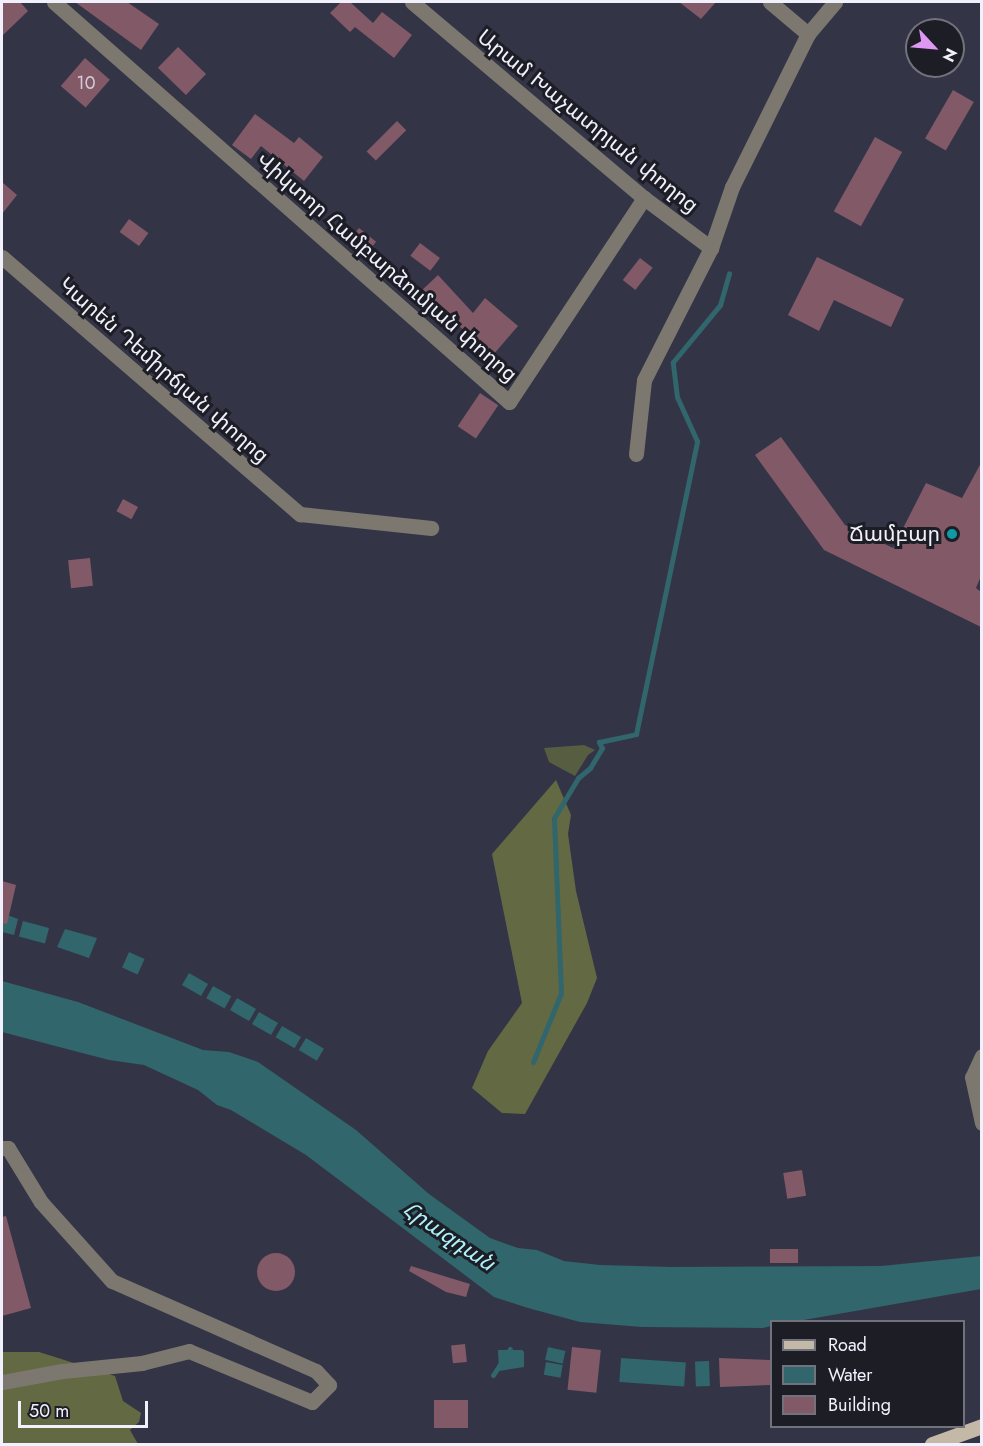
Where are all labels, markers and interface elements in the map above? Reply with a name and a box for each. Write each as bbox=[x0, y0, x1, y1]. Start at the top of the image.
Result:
north arrow bbox=[905, 18, 965, 78]
street label: Արամ Խաչատրյան փողոց bbox=[472, 24, 704, 218]
text: N bbox=[937, 44, 963, 66]
house number: 10 bbox=[77, 72, 95, 94]
street label: Վիկտոր Համբարձումյան փողոց bbox=[252, 147, 522, 387]
street label: Կարեն Դեմիրճյան փողոց bbox=[54, 272, 274, 468]
place label: Ճամբար bbox=[849, 521, 940, 547]
marker: Ճամբար bbox=[945, 527, 959, 541]
water label: Հրազդան bbox=[398, 1196, 500, 1276]
legend bbox=[770, 1320, 965, 1428]
text: Road bbox=[828, 1332, 867, 1358]
text: Water bbox=[828, 1362, 872, 1388]
scale bar bbox=[21, 1389, 152, 1427]
text: Building bbox=[828, 1392, 891, 1418]
text: 50 m bbox=[29, 1398, 69, 1424]

